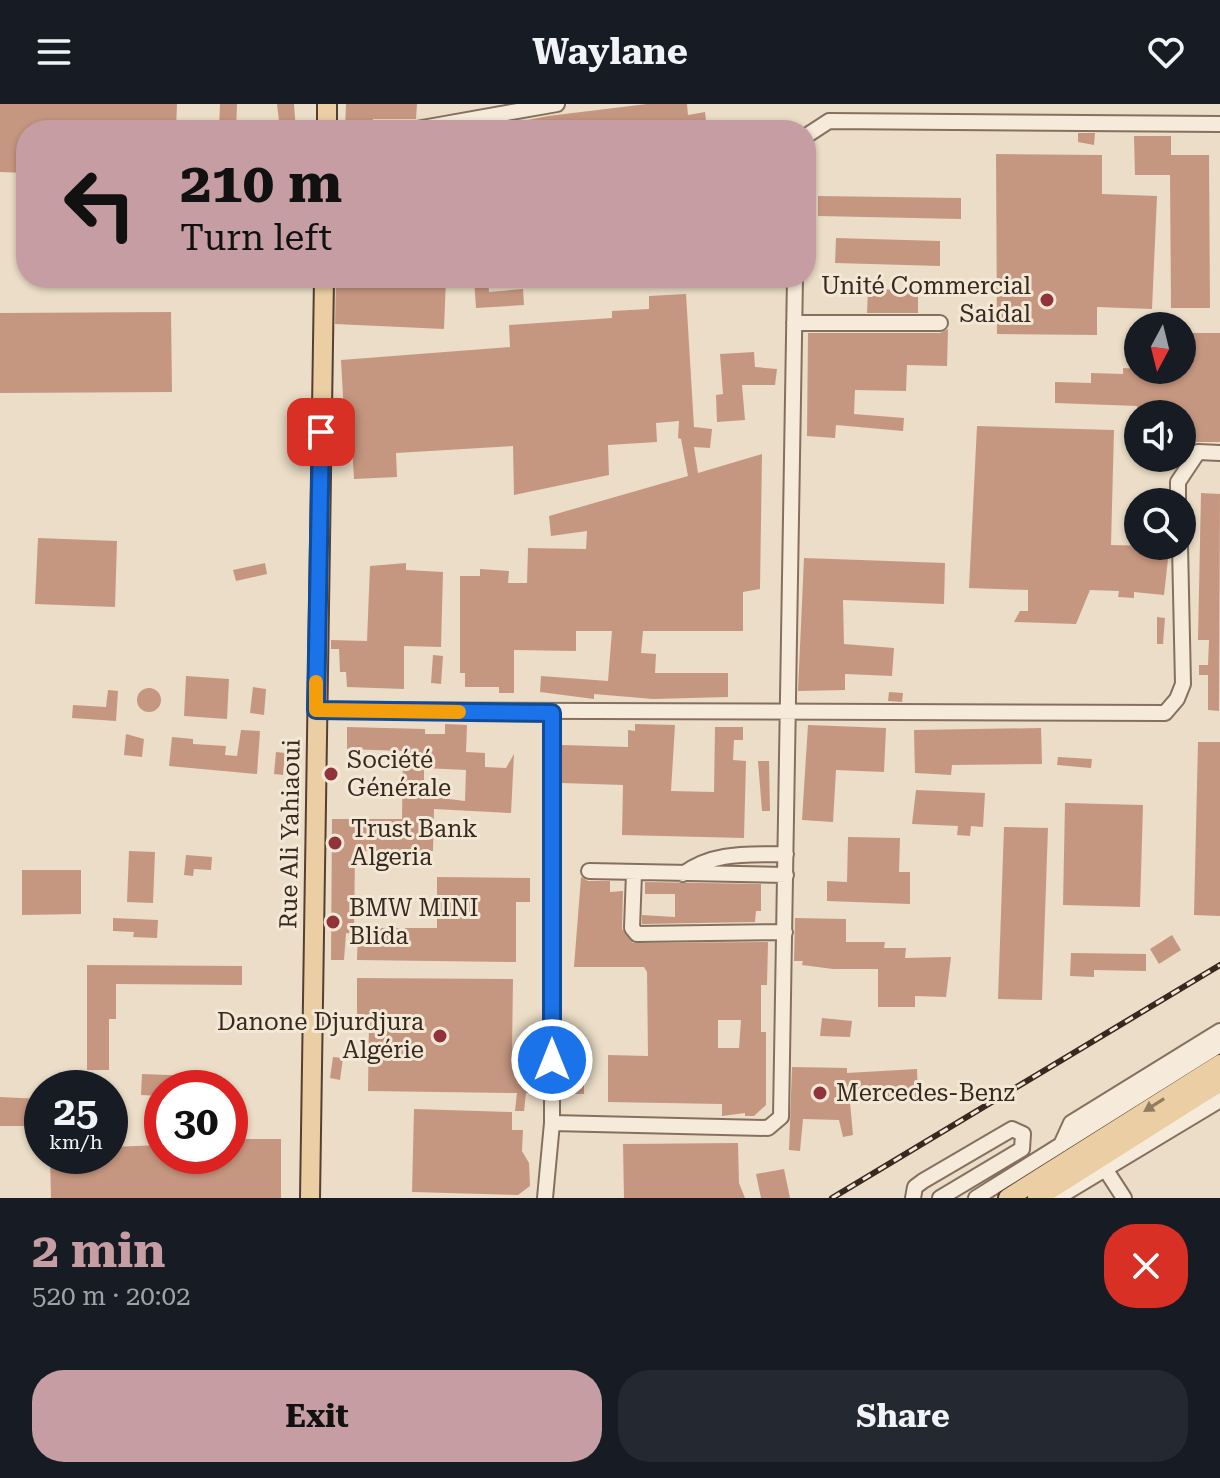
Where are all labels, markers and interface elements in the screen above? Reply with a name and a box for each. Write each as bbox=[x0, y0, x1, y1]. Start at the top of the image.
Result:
icon: menu bbox=[32, 30, 76, 74]
icon: heart bbox=[1144, 30, 1188, 74]
text: Waylane bbox=[532, 31, 688, 73]
text: 210 m bbox=[180, 150, 342, 216]
icon: left bbox=[48, 152, 152, 256]
text: Turn left bbox=[180, 217, 332, 259]
place label: Unité Commercial Saidal bbox=[821, 272, 1031, 328]
marker: Unité Commercial Saidal bbox=[1038, 291, 1056, 309]
north arrow bbox=[1124, 312, 1196, 384]
map controls bbox=[1124, 312, 1196, 560]
pin bbox=[287, 398, 355, 466]
button: sound bbox=[1124, 400, 1196, 472]
icon: arrive bbox=[299, 410, 343, 454]
button: search bbox=[1124, 488, 1196, 560]
street label: Rue Ali Yahiaoui bbox=[274, 739, 306, 929]
place label: Société Générale bbox=[347, 746, 451, 802]
marker: Société Générale bbox=[322, 765, 340, 783]
place label: Trust Bank Algeria bbox=[351, 815, 477, 871]
marker: Trust Bank Algeria bbox=[326, 834, 344, 852]
place label: BMW MINI Blida bbox=[349, 894, 478, 950]
marker: BMW MINI Blida bbox=[324, 913, 342, 931]
place label: Danone Djurdjura Algérie bbox=[217, 1008, 424, 1064]
position arrow bbox=[510, 1018, 594, 1102]
marker: Danone Djurdjura Algérie bbox=[431, 1027, 449, 1045]
speed limit sign: 30 bbox=[144, 1070, 248, 1174]
place label: Mercedes-Benz bbox=[836, 1079, 1015, 1107]
marker: Mercedes-Benz bbox=[811, 1084, 829, 1102]
text: 25 bbox=[54, 1088, 98, 1135]
one-way arrow bbox=[1143, 1098, 1165, 1112]
text: km/h bbox=[49, 1130, 103, 1154]
text: 2 min bbox=[32, 1223, 165, 1279]
button: close bbox=[1104, 1224, 1188, 1308]
text: 520 m · 20:02 bbox=[32, 1281, 191, 1311]
button: Exit bbox=[32, 1370, 602, 1462]
button: Share bbox=[618, 1370, 1188, 1462]

